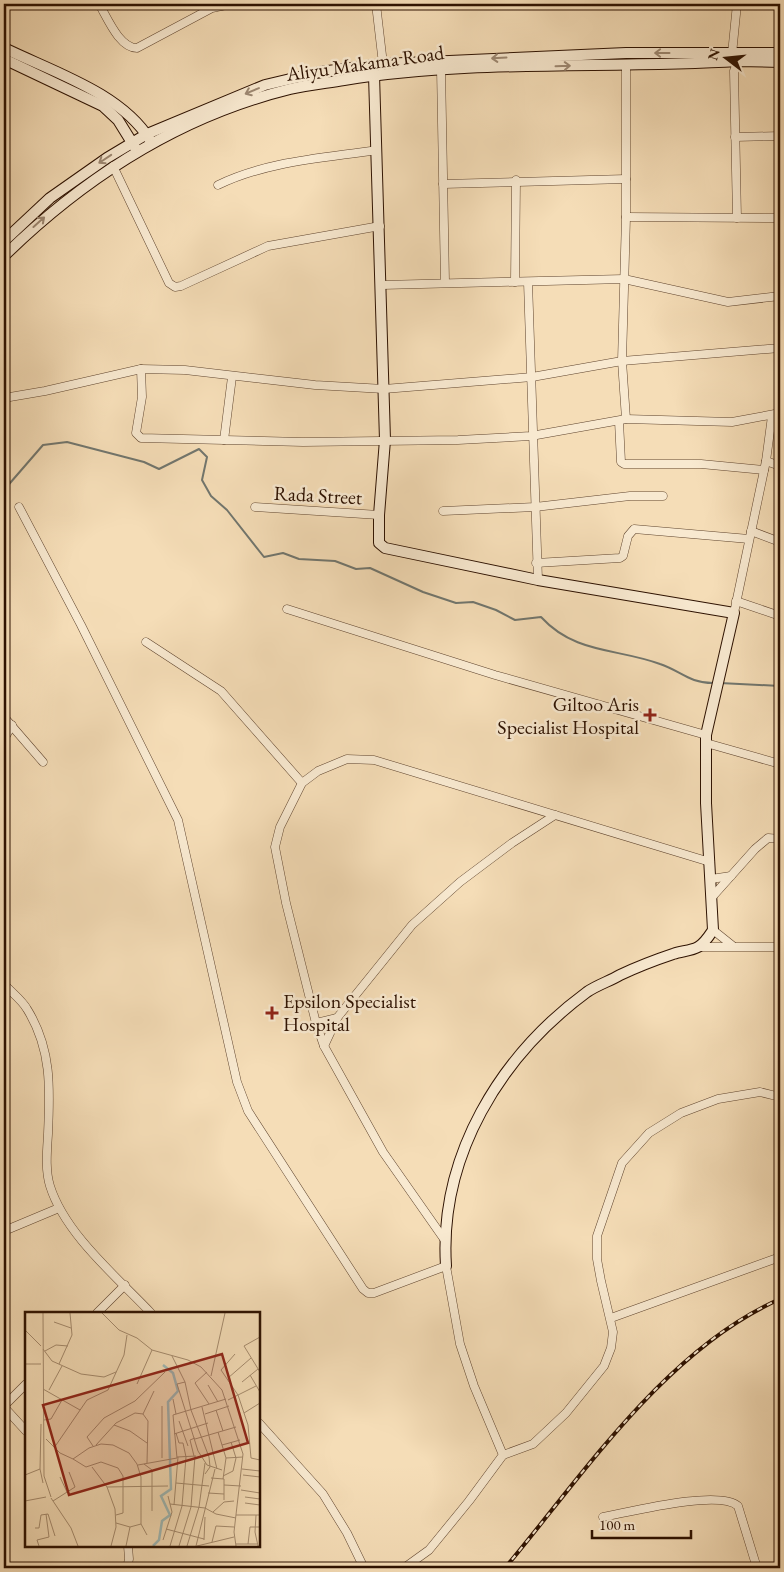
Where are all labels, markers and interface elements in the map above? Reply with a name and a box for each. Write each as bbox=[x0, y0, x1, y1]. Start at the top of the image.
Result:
north arrow bbox=[702, 32, 752, 82]
street label: Aliyu Makama Road bbox=[283, 39, 447, 87]
text: N bbox=[703, 46, 724, 62]
one-way arrow bbox=[654, 48, 670, 58]
one-way arrow bbox=[491, 54, 507, 63]
one-way arrow bbox=[554, 61, 570, 70]
one-way arrow bbox=[245, 86, 260, 96]
one-way arrow bbox=[98, 154, 112, 165]
one-way arrow bbox=[33, 216, 46, 228]
street label: Rada Street bbox=[273, 480, 363, 510]
place label: Giltoo Aris Specialist Hospital bbox=[497, 691, 639, 740]
marker: Giltoo Aris Specialist Hospital bbox=[643, 708, 657, 722]
place label: Epsilon Specialist Hospital bbox=[283, 988, 417, 1037]
marker: Epsilon Specialist Hospital bbox=[265, 1006, 279, 1020]
inset map bbox=[25, 1312, 260, 1547]
scale bar bbox=[592, 1507, 690, 1539]
text: 100 m bbox=[599, 1515, 636, 1534]

